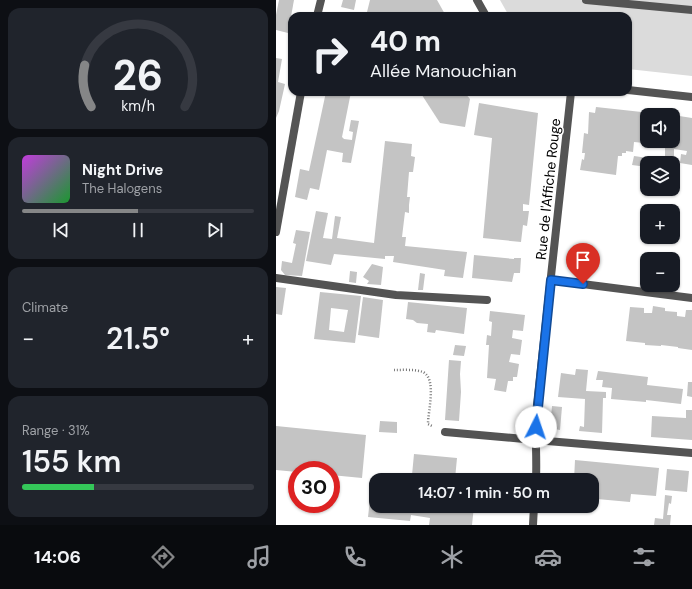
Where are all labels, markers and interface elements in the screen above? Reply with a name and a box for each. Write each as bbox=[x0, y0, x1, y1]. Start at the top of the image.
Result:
text: 40 m bbox=[370, 23, 441, 60]
icon: right bbox=[304, 28, 356, 80]
text: 26 bbox=[113, 48, 163, 102]
text: Allée Manouchian bbox=[370, 59, 517, 83]
text: km/h bbox=[121, 96, 155, 114]
map controls bbox=[640, 108, 680, 292]
button: sound bbox=[640, 108, 680, 148]
street label: Rue de l'Affiche Rouge bbox=[532, 117, 564, 261]
button: layers bbox=[640, 156, 680, 196]
text: Night Drive bbox=[82, 160, 163, 180]
text: The Halogens bbox=[82, 180, 162, 197]
button: + bbox=[640, 204, 680, 244]
icon: previous bbox=[50, 219, 72, 241]
icon: pause bbox=[127, 219, 149, 241]
icon: next bbox=[204, 219, 226, 241]
pin bbox=[566, 243, 600, 284]
icon: arrive bbox=[572, 249, 594, 271]
button: − bbox=[640, 252, 680, 292]
text: Climate bbox=[22, 299, 68, 316]
text: 21.5° bbox=[106, 319, 170, 358]
text: − bbox=[22, 324, 34, 353]
text: + bbox=[242, 324, 254, 353]
position arrow bbox=[515, 406, 557, 448]
text: Range · 31% bbox=[22, 422, 90, 439]
text: 155 km bbox=[22, 442, 121, 481]
speed limit sign: 30 bbox=[288, 461, 340, 513]
text: 14:07 · 1 min · 50 m bbox=[418, 483, 550, 503]
icon: directions bbox=[149, 543, 177, 571]
icon: music bbox=[245, 543, 273, 571]
icon: phone bbox=[341, 543, 369, 571]
icon: climate bbox=[438, 543, 466, 571]
icon: car bbox=[534, 543, 562, 571]
icon: filters bbox=[630, 543, 658, 571]
text: 14:06 bbox=[34, 545, 81, 569]

